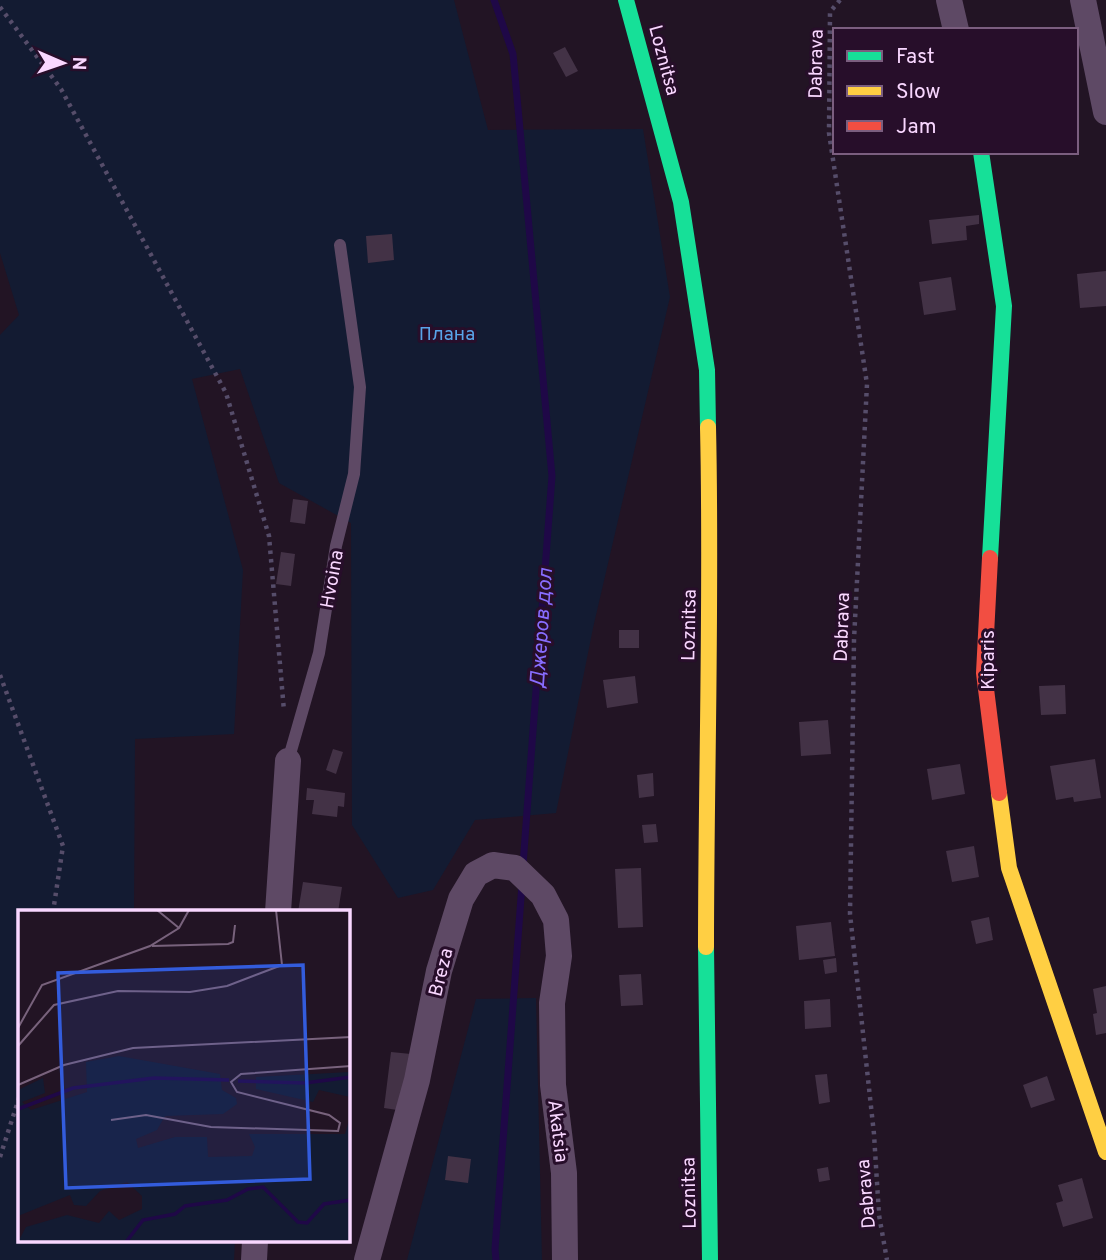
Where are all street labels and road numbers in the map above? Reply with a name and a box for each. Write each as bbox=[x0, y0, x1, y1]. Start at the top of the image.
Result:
street label: Loznitsa bbox=[642, 23, 684, 98]
street label: Dabrava bbox=[804, 29, 830, 99]
street label: Hvoina bbox=[316, 548, 350, 611]
street label: Loznitsa bbox=[677, 589, 703, 661]
street label: Dabrava bbox=[830, 592, 856, 662]
street label: Kiparis bbox=[977, 630, 1001, 690]
street label: Breza bbox=[424, 946, 460, 999]
street label: Akatsia bbox=[541, 1099, 573, 1164]
street label: Loznitsa bbox=[677, 1157, 703, 1229]
street label: Dabrava bbox=[852, 1158, 882, 1229]

